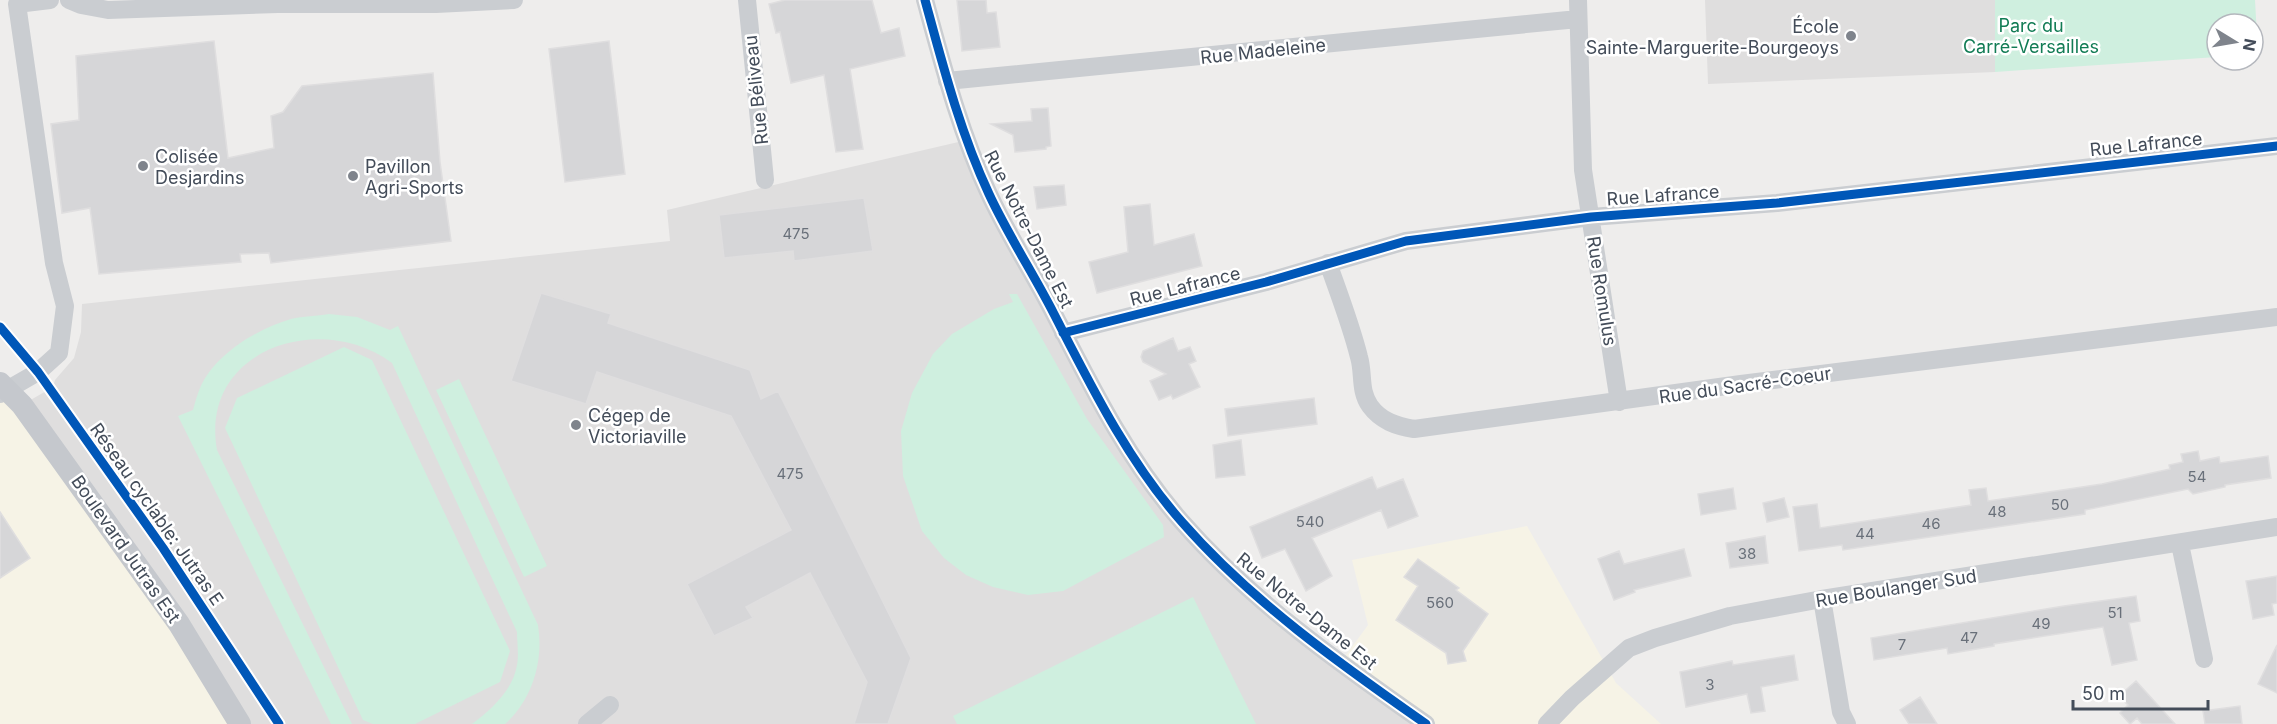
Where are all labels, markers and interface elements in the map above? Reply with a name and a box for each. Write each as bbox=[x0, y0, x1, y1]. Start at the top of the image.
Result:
north arrow bbox=[2205, 12, 2265, 72]
place label: École Sainte-Marguerite-Bourgeoys bbox=[1586, 15, 1839, 58]
park label: Parc du Carré-Versailles bbox=[1963, 15, 2099, 57]
marker: École Sainte-Marguerite-Bourgeoys bbox=[1844, 29, 1858, 43]
street label: Rue Béliveau bbox=[740, 34, 772, 146]
street label: Rue Madeleine bbox=[1199, 34, 1327, 68]
text: N bbox=[2239, 37, 2261, 53]
street label: Rue Lafrance bbox=[2089, 128, 2203, 160]
place label: Colisée Desjardins bbox=[155, 146, 244, 188]
street label: Rue Notre-Dame Est bbox=[980, 147, 1078, 311]
place label: Pavillon Agri-Sports bbox=[365, 156, 464, 198]
marker: Colisée Desjardins bbox=[136, 159, 150, 173]
marker: Pavillon Agri-Sports bbox=[346, 169, 360, 183]
street label: Rue Lafrance bbox=[1606, 181, 1720, 209]
house number: 475 bbox=[782, 224, 810, 243]
street label: Rue Romulus bbox=[1583, 235, 1621, 347]
street label: Rue Lafrance bbox=[1128, 262, 1242, 310]
street label: Rue du Sacré-Coeur bbox=[1658, 362, 1833, 407]
place label: Cégep de Victoriaville bbox=[588, 405, 687, 447]
marker: Cégep de Victoriaville bbox=[569, 418, 583, 432]
street label: Réseau cyclable: Jutras E bbox=[86, 419, 228, 609]
house number: 475 bbox=[776, 464, 804, 483]
house number: 54 bbox=[2188, 467, 2206, 486]
street label: Boulevard Jutras Est bbox=[67, 471, 185, 627]
house number: 50 bbox=[2051, 495, 2069, 514]
house number: 48 bbox=[1988, 502, 2006, 521]
house number: 540 bbox=[1296, 512, 1324, 531]
house number: 46 bbox=[1922, 514, 1941, 533]
house number: 44 bbox=[1855, 524, 1875, 543]
house number: 38 bbox=[1738, 544, 1756, 563]
street label: Rue Notre-Dame Est bbox=[1233, 548, 1381, 674]
street label: Rue Boulanger Sud bbox=[1814, 565, 1978, 611]
house number: 560 bbox=[1426, 593, 1454, 612]
house number: 51 bbox=[2107, 603, 2123, 622]
house number: 49 bbox=[2032, 614, 2051, 633]
house number: 47 bbox=[1960, 628, 1978, 647]
house number: 7 bbox=[1898, 635, 1906, 654]
scale bar bbox=[2073, 673, 2208, 711]
house number: 3 bbox=[1705, 675, 1715, 694]
text: 50 m bbox=[2082, 683, 2125, 704]

